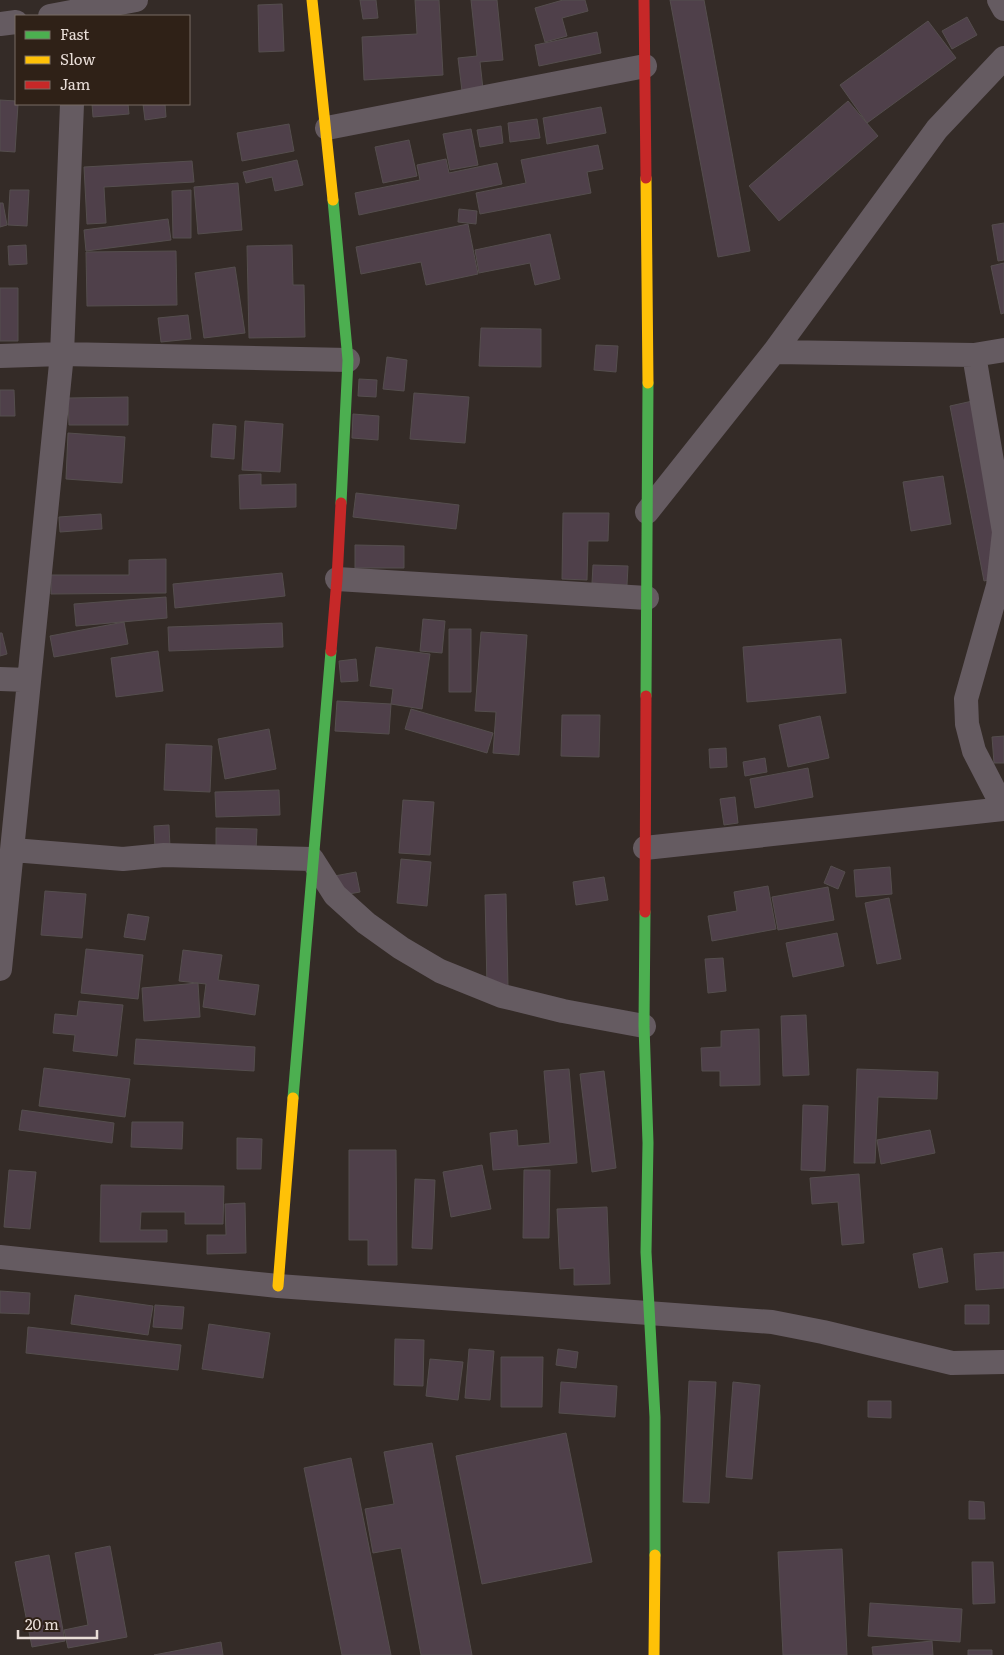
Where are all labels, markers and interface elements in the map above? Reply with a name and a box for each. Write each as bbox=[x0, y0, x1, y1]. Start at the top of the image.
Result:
legend bbox=[15, 15, 190, 105]
text: Fast bbox=[60, 22, 89, 45]
text: Slow bbox=[60, 47, 95, 70]
text: Jam bbox=[60, 72, 91, 95]
scale bar bbox=[18, 1608, 96, 1640]
text: 20 m bbox=[25, 1612, 59, 1635]

